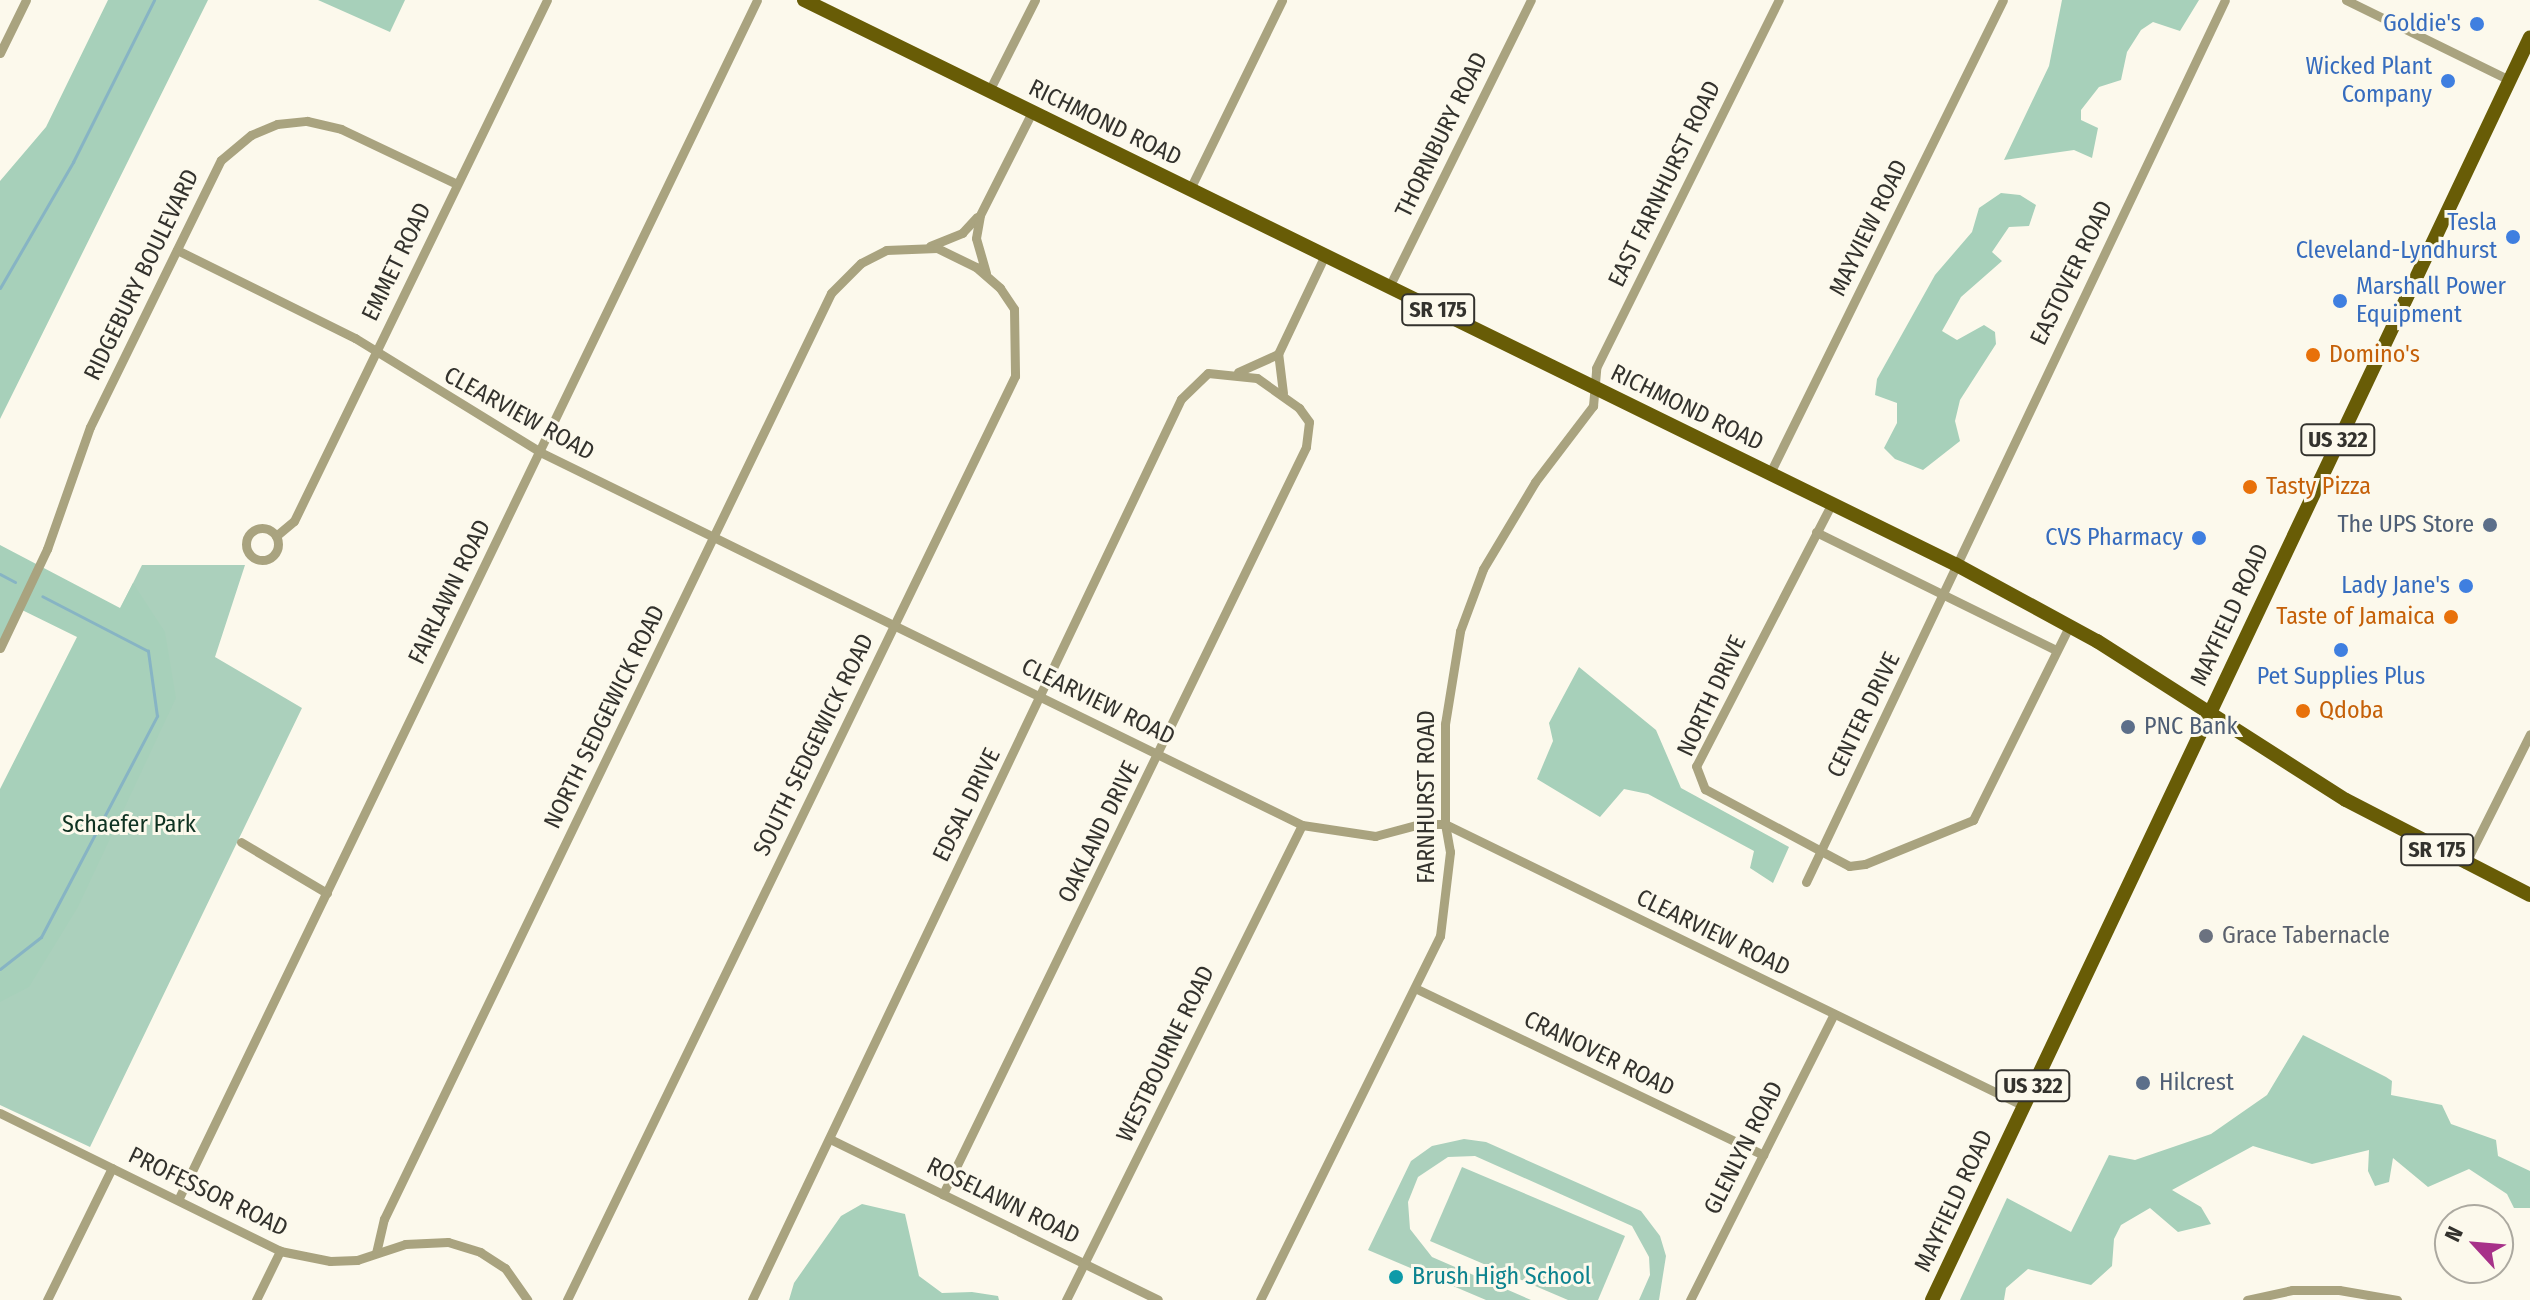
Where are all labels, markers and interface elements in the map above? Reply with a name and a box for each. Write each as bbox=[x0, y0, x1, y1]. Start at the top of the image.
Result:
place label: Goldie's bbox=[2383, 10, 2461, 38]
marker: Goldie's bbox=[2468, 15, 2486, 33]
street label: THORNBURY ROAD bbox=[1390, 48, 1494, 222]
place label: Wicked Plant Company bbox=[2306, 53, 2432, 109]
marker: Wicked Plant Company bbox=[2439, 72, 2457, 90]
street label: RICHMOND ROAD bbox=[1024, 74, 1186, 172]
street label: EAST FARNHURST ROAD bbox=[1603, 76, 1727, 292]
street label: MAYVIEW ROAD bbox=[1824, 155, 1914, 301]
street label: RIDGEBURY BOULEVARD bbox=[78, 165, 206, 385]
street label: EASTOVER ROAD bbox=[2025, 196, 2119, 350]
street label: EMMET ROAD bbox=[356, 198, 438, 326]
place label: Tesla Cleveland-Lyndhurst bbox=[2296, 209, 2497, 265]
marker: Tesla Cleveland-Lyndhurst bbox=[2504, 228, 2522, 246]
place label: Marshall Power Equipment bbox=[2356, 273, 2506, 329]
road number: SR 175 bbox=[1400, 292, 1476, 328]
marker: Marshall Power Equipment bbox=[2331, 292, 2349, 310]
place label: Domino's bbox=[2329, 341, 2420, 369]
marker: Domino's bbox=[2304, 346, 2322, 364]
street label: RICHMOND ROAD bbox=[1606, 359, 1768, 457]
street label: CLEARVIEW ROAD bbox=[439, 361, 599, 467]
road number: US 322 bbox=[2300, 422, 2376, 458]
place label: Tasty Pizza bbox=[2266, 473, 2371, 501]
marker: Tasty Pizza bbox=[2241, 478, 2259, 496]
place label: The UPS Store bbox=[2337, 511, 2474, 539]
street label: FAIRLAWN ROAD bbox=[403, 515, 497, 669]
marker: The UPS Store bbox=[2481, 516, 2499, 534]
place label: CVS Pharmacy bbox=[2045, 524, 2183, 552]
marker: CVS Pharmacy bbox=[2190, 529, 2208, 547]
street label: MAYFIELD ROAD bbox=[2185, 540, 2275, 690]
place label: Lady Jane's bbox=[2341, 572, 2450, 600]
marker: Lady Jane's bbox=[2457, 577, 2475, 595]
street label: NORTH SEDGEWICK ROAD bbox=[538, 601, 672, 833]
place label: Taste of Jamaica bbox=[2276, 603, 2435, 631]
marker: Taste of Jamaica bbox=[2442, 608, 2460, 626]
street label: SOUTH SEDGEWICK ROAD bbox=[748, 629, 880, 861]
street label: NORTH DRIVE bbox=[1671, 631, 1753, 761]
marker: Pet Supplies Plus bbox=[2332, 641, 2350, 659]
street label: CENTER DRIVE bbox=[1821, 648, 1907, 782]
street label: CLEARVIEW ROAD bbox=[1017, 652, 1179, 752]
place label: Pet Supplies Plus bbox=[2257, 663, 2425, 691]
place label: Qdoba bbox=[2319, 697, 2384, 725]
marker: Qdoba bbox=[2294, 702, 2312, 720]
street label: FARNHURST ROAD bbox=[1413, 710, 1441, 884]
place label: PNC Bank bbox=[2144, 713, 2238, 741]
marker: PNC Bank bbox=[2119, 718, 2137, 736]
street label: EDSAL DRIVE bbox=[927, 744, 1007, 866]
street label: OAKLAND DRIVE bbox=[1052, 756, 1146, 908]
park label: Schaefer Park bbox=[62, 811, 196, 839]
road number: SR 175 bbox=[2399, 832, 2475, 868]
street label: CLEARVIEW ROAD bbox=[1632, 883, 1794, 983]
place label: Grace Tabernacle bbox=[2222, 922, 2390, 950]
marker: Grace Tabernacle bbox=[2197, 927, 2215, 945]
street label: WESTBOURNE ROAD bbox=[1111, 961, 1221, 1147]
street label: CRANOVER ROAD bbox=[1519, 1005, 1679, 1103]
road number: US 322 bbox=[1995, 1068, 2071, 1104]
place label: Hilcrest bbox=[2159, 1069, 2234, 1097]
marker: Hilcrest bbox=[2134, 1074, 2152, 1092]
street label: GLENLYN ROAD bbox=[1698, 1077, 1790, 1219]
street label: MAYFIELD ROAD bbox=[1909, 1126, 1999, 1276]
street label: PROFESSOR ROAD bbox=[124, 1141, 292, 1243]
street label: ROSELAWN ROAD bbox=[922, 1151, 1084, 1251]
north arrow bbox=[2434, 1204, 2514, 1284]
text: N bbox=[2439, 1222, 2469, 1246]
place label: Brush High School bbox=[1412, 1263, 1591, 1291]
marker: Brush High School bbox=[1387, 1268, 1405, 1286]

